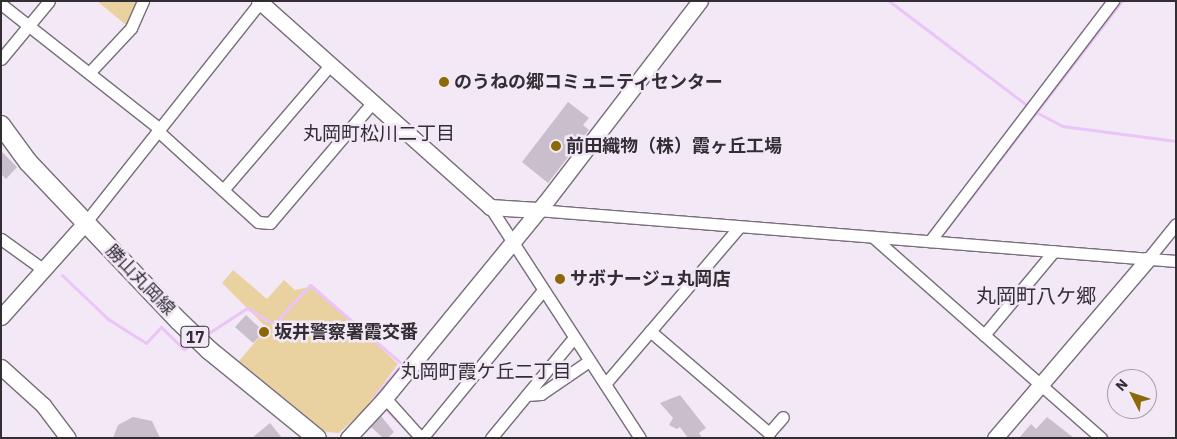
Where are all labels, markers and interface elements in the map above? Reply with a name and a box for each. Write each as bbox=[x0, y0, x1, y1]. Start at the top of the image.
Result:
place label: のうねの郷コミュニティセンター bbox=[454, 71, 724, 93]
marker: のうねの郷コミュニティセンター bbox=[438, 76, 450, 88]
district label: 丸岡町松川二丁目 bbox=[303, 123, 455, 145]
place label: 前田織物（株）霞ヶ丘工場 bbox=[566, 135, 782, 157]
marker: 前田織物（株）霞ヶ丘工場 bbox=[550, 140, 562, 152]
street label: 勝山丸岡線 bbox=[101, 240, 179, 320]
place label: サボナージュ丸岡店 bbox=[570, 268, 732, 290]
marker: サボナージュ丸岡店 bbox=[554, 273, 566, 285]
district label: 丸岡町八ケ郷 bbox=[976, 283, 1096, 307]
place label: 坂井警察署霞交番 bbox=[274, 321, 418, 343]
road number: 17 bbox=[180, 324, 210, 351]
marker: 坂井警察署霞交番 bbox=[258, 326, 270, 338]
district label: 丸岡町霞ケ丘二丁目 bbox=[401, 361, 571, 383]
north arrow bbox=[1107, 369, 1157, 419]
text: N bbox=[1111, 375, 1132, 395]

